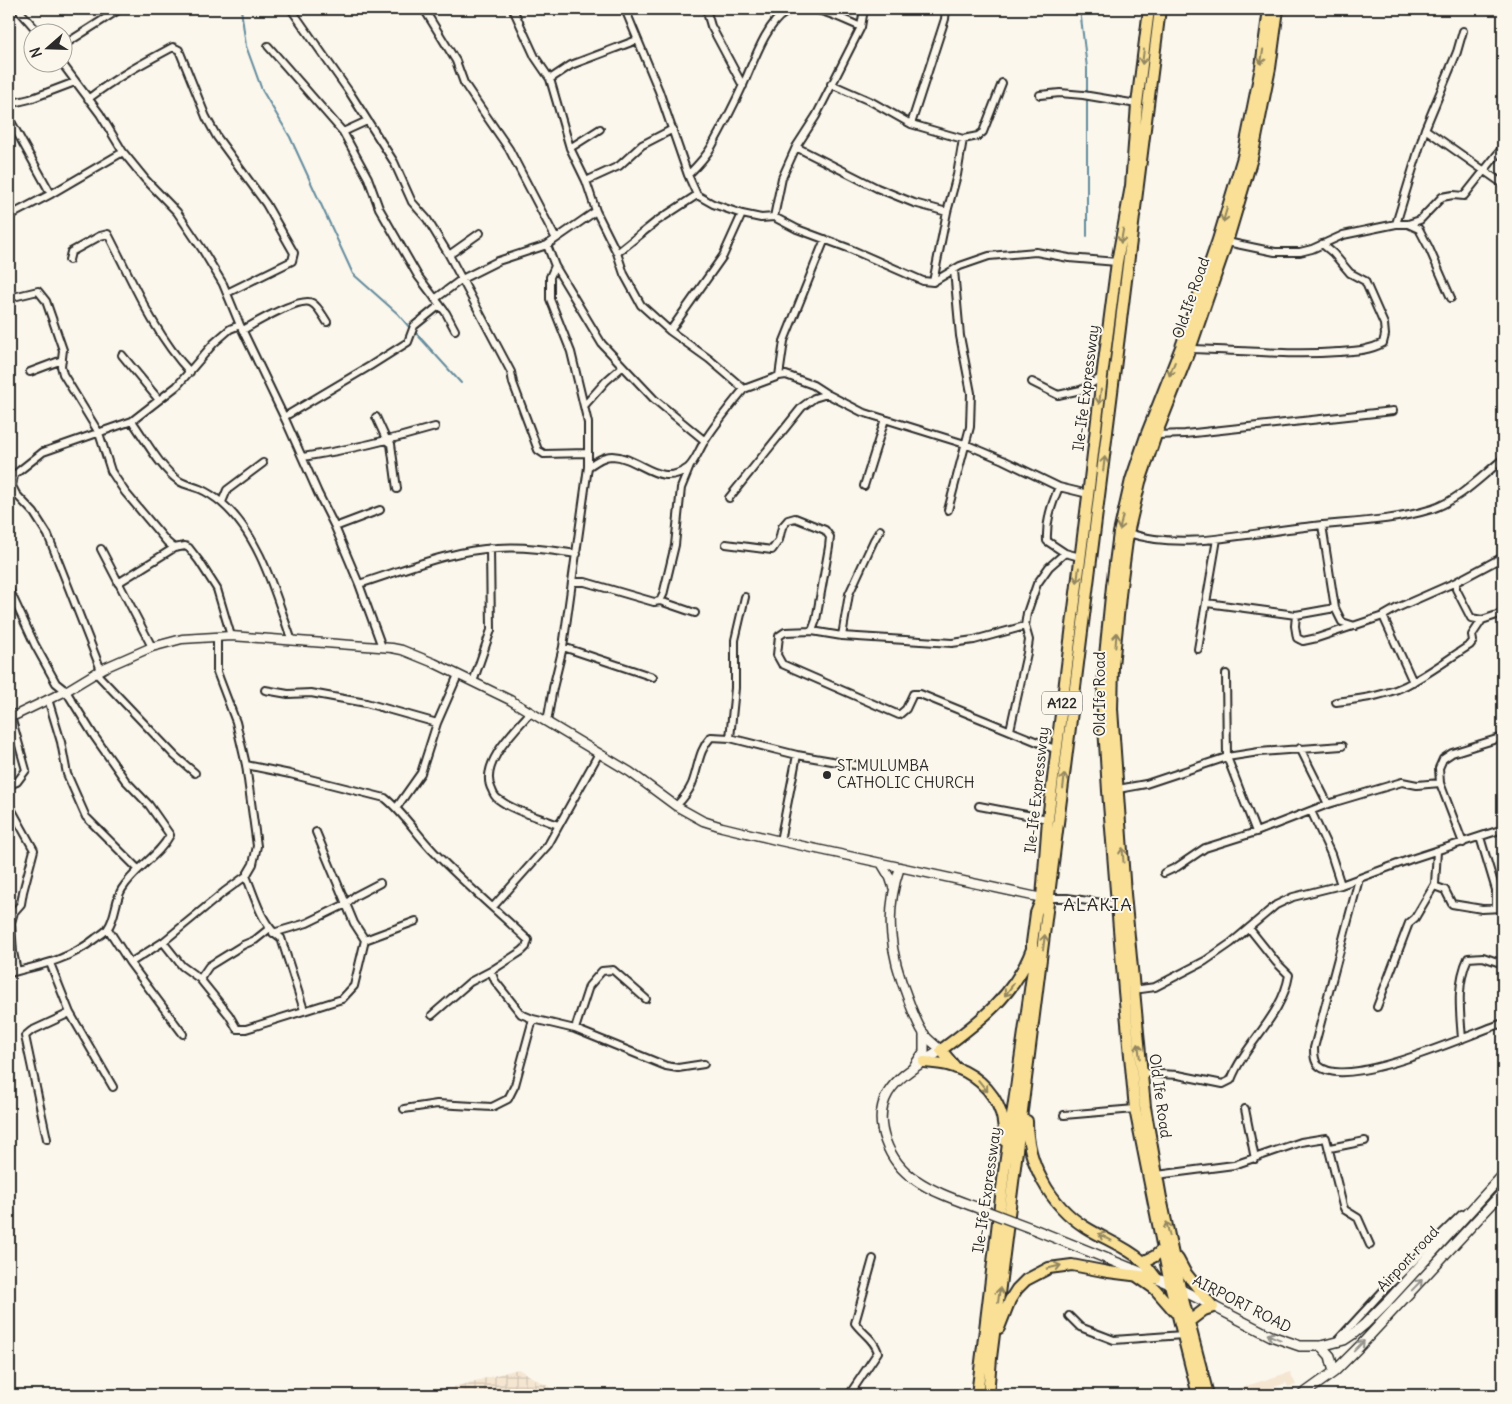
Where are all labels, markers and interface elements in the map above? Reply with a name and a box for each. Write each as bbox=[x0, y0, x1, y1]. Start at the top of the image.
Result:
north arrow bbox=[22, 22, 72, 72]
text: N bbox=[26, 45, 46, 60]
one-way arrow bbox=[1138, 49, 1148, 65]
one-way arrow bbox=[1257, 49, 1267, 65]
one-way arrow bbox=[1220, 207, 1230, 223]
one-way arrow bbox=[1117, 227, 1126, 243]
street label: Old Ife Road bbox=[1168, 254, 1213, 341]
street label: Ile-Ife Expressway bbox=[1068, 324, 1103, 452]
one-way arrow bbox=[1167, 361, 1177, 376]
one-way arrow bbox=[1095, 388, 1105, 404]
one-way arrow bbox=[1099, 456, 1109, 472]
one-way arrow bbox=[1116, 514, 1125, 530]
one-way arrow bbox=[1073, 567, 1083, 583]
one-way arrow bbox=[1111, 632, 1121, 648]
street label: Old Ife Road bbox=[1090, 651, 1109, 737]
road number: A122 bbox=[1042, 691, 1082, 714]
street label: Ile-Ife Expressway bbox=[1020, 726, 1053, 854]
place label: ST MULUMBA CATHOLIC CHURCH bbox=[837, 756, 975, 792]
marker: ST MULUMBA CATHOLIC CHURCH bbox=[821, 769, 833, 781]
one-way arrow bbox=[1059, 774, 1069, 790]
one-way arrow bbox=[1118, 847, 1128, 863]
district label: ALAKIA bbox=[1063, 893, 1133, 916]
one-way arrow bbox=[1039, 935, 1049, 951]
one-way arrow bbox=[1004, 983, 1014, 997]
one-way arrow bbox=[1134, 1044, 1144, 1060]
street label: Old Ife Road bbox=[1145, 1052, 1176, 1140]
one-way arrow bbox=[978, 1079, 989, 1092]
street label: Ile-Ife Expressway bbox=[968, 1126, 1005, 1254]
one-way arrow bbox=[1163, 1221, 1172, 1237]
street label: Airport road bbox=[1373, 1222, 1443, 1295]
one-way arrow bbox=[1098, 1232, 1112, 1242]
one-way arrow bbox=[1046, 1262, 1062, 1271]
street label: AIRPORT ROAD bbox=[1190, 1271, 1295, 1337]
one-way arrow bbox=[1411, 1278, 1423, 1291]
one-way arrow bbox=[994, 1287, 1004, 1303]
one-way arrow bbox=[1267, 1332, 1282, 1342]
one-way arrow bbox=[1353, 1340, 1365, 1353]

